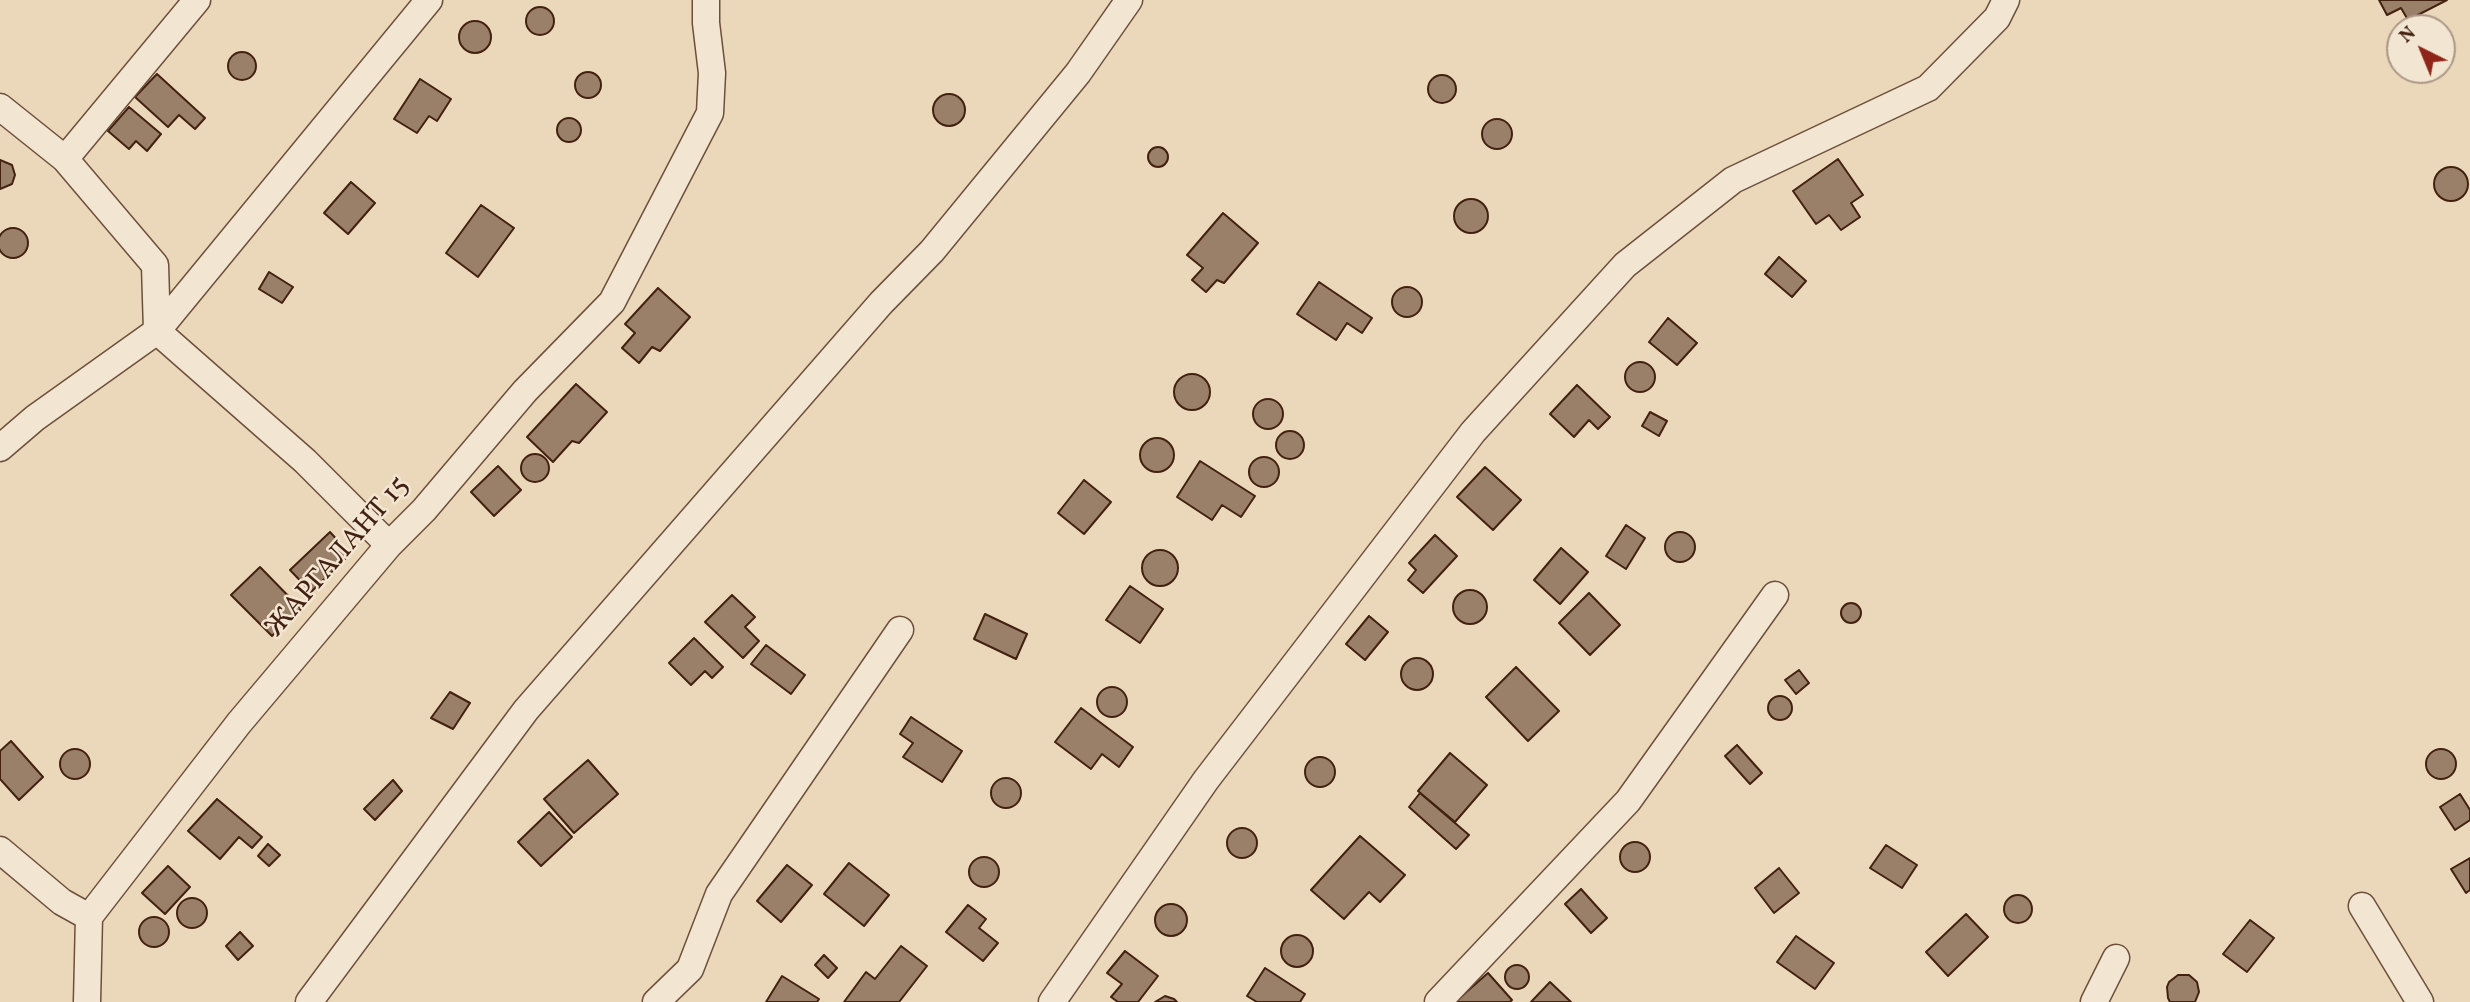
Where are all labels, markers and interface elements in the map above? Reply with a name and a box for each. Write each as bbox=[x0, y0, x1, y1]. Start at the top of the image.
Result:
north arrow bbox=[2386, 14, 2456, 84]
text: N bbox=[2394, 21, 2422, 49]
street label: ЖАРГАЛАНТ 15 bbox=[260, 471, 418, 645]

